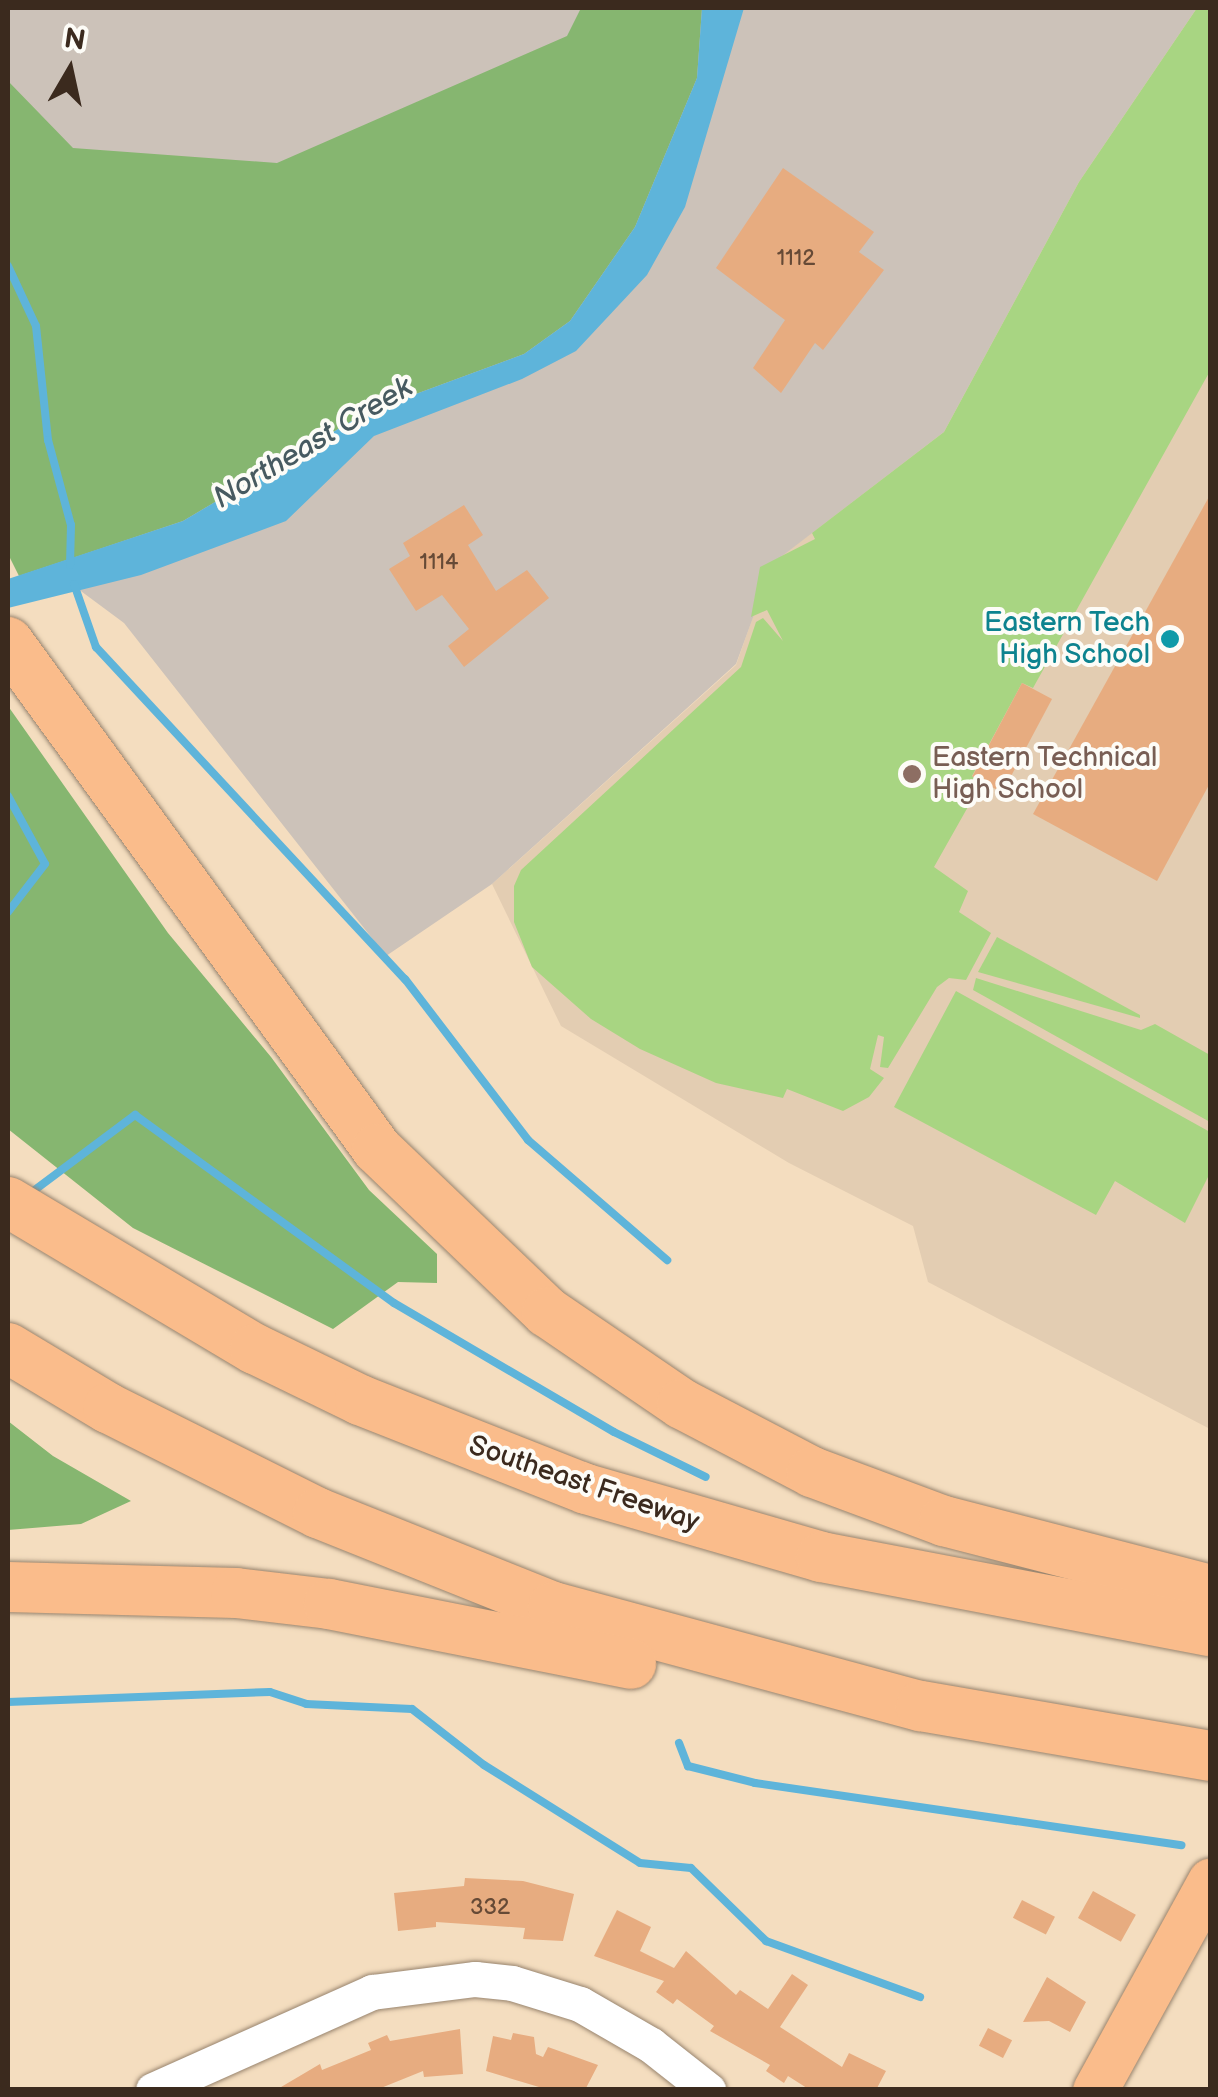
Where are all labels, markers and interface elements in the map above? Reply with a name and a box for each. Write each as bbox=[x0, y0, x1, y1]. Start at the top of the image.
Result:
north arrow bbox=[20, 20, 120, 120]
text: N bbox=[62, 22, 88, 58]
house number: 1112 bbox=[777, 246, 815, 272]
water label: Northeast Creek bbox=[207, 369, 419, 517]
house number: 1114 bbox=[420, 550, 458, 576]
place label: Eastern Tech High School bbox=[983, 606, 1150, 672]
marker: Eastern Tech High School bbox=[1159, 628, 1181, 650]
place label: Eastern Technical High School bbox=[932, 741, 1158, 807]
marker: Eastern Technical High School bbox=[901, 763, 923, 785]
street label: Southeast Freeway bbox=[464, 1429, 704, 1539]
house number: 332 bbox=[470, 1895, 510, 1921]

